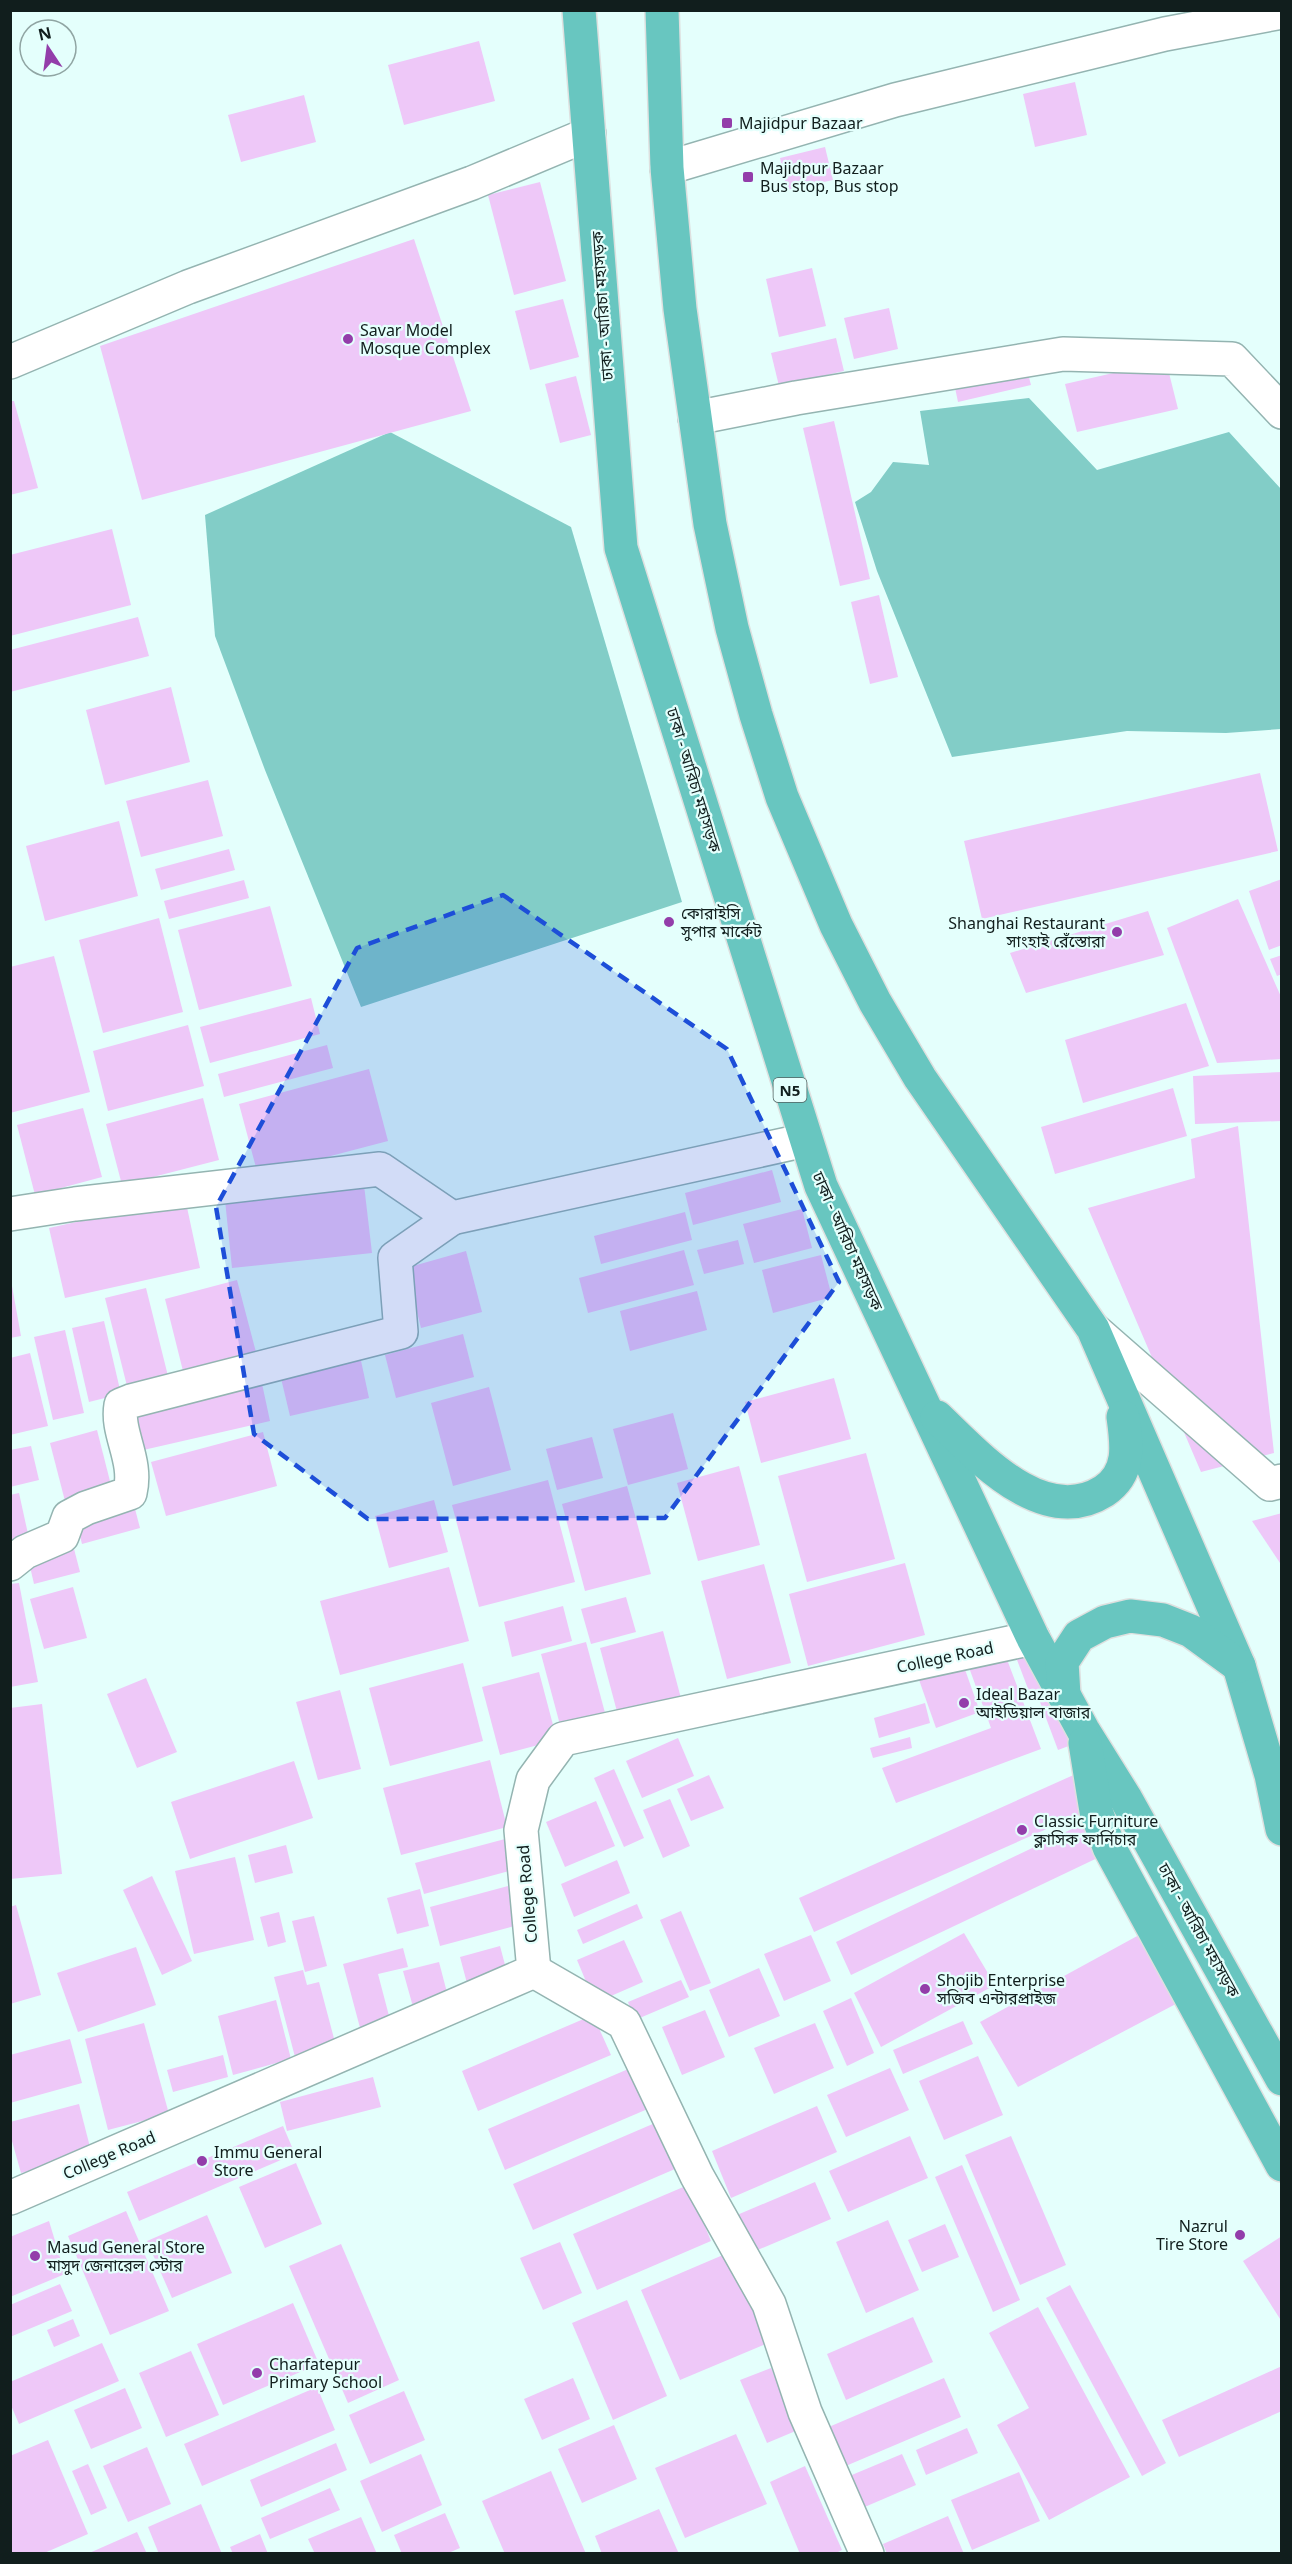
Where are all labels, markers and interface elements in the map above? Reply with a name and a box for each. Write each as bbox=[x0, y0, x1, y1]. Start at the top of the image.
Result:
north arrow bbox=[18, 18, 78, 78]
text: N bbox=[36, 21, 53, 46]
place label: Majidpur Bazaar bbox=[739, 112, 863, 134]
marker: Majidpur Bazaar bbox=[720, 116, 734, 130]
place label: Majidpur Bazaar Bus stop, Bus stop bbox=[760, 157, 899, 197]
marker: Majidpur Bazaar Bus stop, Bus stop bbox=[741, 170, 755, 184]
street label: ঢাকা - আরিচা মহাসড়ক bbox=[586, 229, 618, 383]
place label: Savar Model Mosque Complex bbox=[360, 319, 491, 359]
marker: Savar Model Mosque Complex bbox=[341, 332, 355, 346]
street label: ঢাকা - আরিচা মহাসড়ক bbox=[661, 704, 727, 856]
place label: কোরাইসি সুপার মার্কেট bbox=[680, 902, 762, 942]
place label: Shanghai Restaurant সাংহাই রেঁস্তোরা bbox=[948, 912, 1106, 952]
marker: কোরাইসি সুপার মার্কেট bbox=[662, 915, 676, 929]
marker: Shanghai Restaurant সাংহাই রেঁস্তোরা bbox=[1110, 925, 1124, 939]
road number: N5 bbox=[774, 1078, 806, 1102]
street label: ঢাকা - আরিচা মহাসড়ক bbox=[807, 1167, 889, 1315]
street label: College Road bbox=[895, 1636, 995, 1678]
place label: Ideal Bazar আইডিয়াল বাজার bbox=[975, 1683, 1091, 1723]
marker: Ideal Bazar আইডিয়াল বাজার bbox=[957, 1696, 971, 1710]
place label: Classic Furniture ক্লাসিক ফার্নিচার bbox=[1033, 1810, 1158, 1850]
marker: Classic Furniture ক্লাসিক ফার্নিচার bbox=[1015, 1823, 1029, 1837]
street label: College Road bbox=[512, 1844, 542, 1944]
street label: ঢাকা - আরিচা মহাসড়ক bbox=[1153, 1858, 1245, 2002]
place label: Shojib Enterprise সজিব এন্টারপ্রাইজ bbox=[936, 1969, 1065, 2009]
marker: Shojib Enterprise সজিব এন্টারপ্রাইজ bbox=[918, 1982, 932, 1996]
street label: College Road bbox=[59, 2126, 159, 2184]
place label: Immu General Store bbox=[214, 2141, 322, 2181]
marker: Immu General Store bbox=[195, 2154, 209, 2168]
place label: Nazrul Tire Store bbox=[1156, 2215, 1228, 2255]
marker: Nazrul Tire Store bbox=[1233, 2228, 1247, 2242]
place label: Masud General Store মাসুদ জেনারেল স্টোর bbox=[46, 2236, 205, 2276]
marker: Masud General Store মাসুদ জেনারেল স্টোর bbox=[28, 2249, 42, 2263]
place label: Charfatepur Primary School bbox=[269, 2353, 382, 2393]
marker: Charfatepur Primary School bbox=[250, 2366, 264, 2380]

